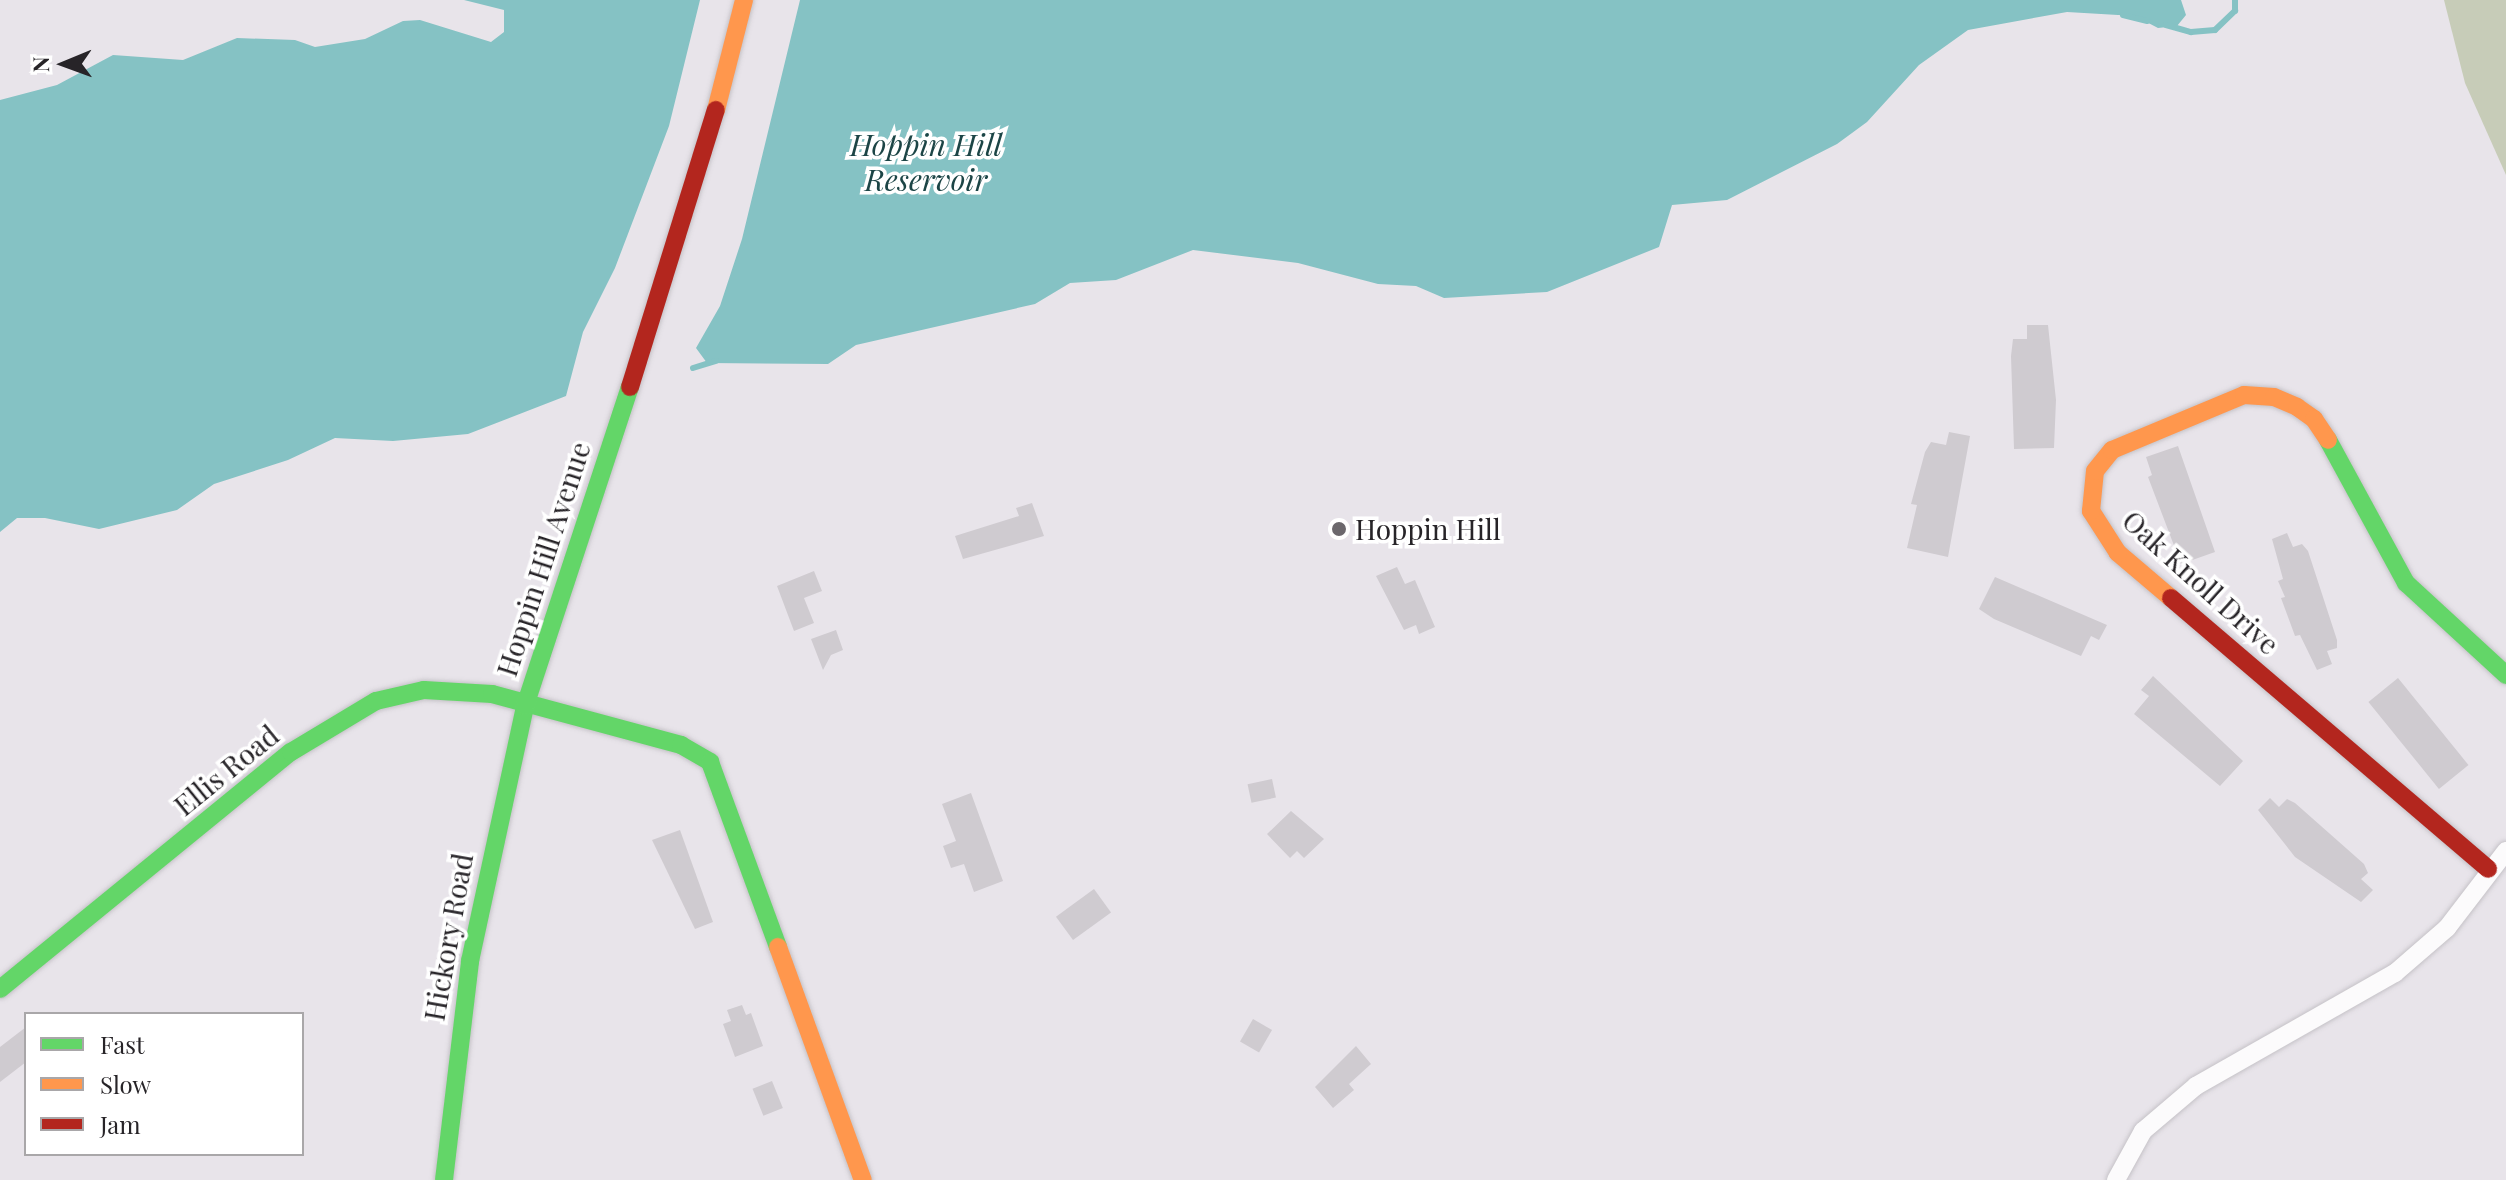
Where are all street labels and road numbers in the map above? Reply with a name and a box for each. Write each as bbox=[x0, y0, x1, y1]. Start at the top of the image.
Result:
street label: Hoppin Hill Avenue bbox=[489, 437, 597, 681]
street label: Oak Knoll Drive bbox=[2116, 503, 2286, 661]
street label: Ellis Road bbox=[167, 718, 285, 822]
street label: Hickory Road bbox=[417, 850, 479, 1024]

